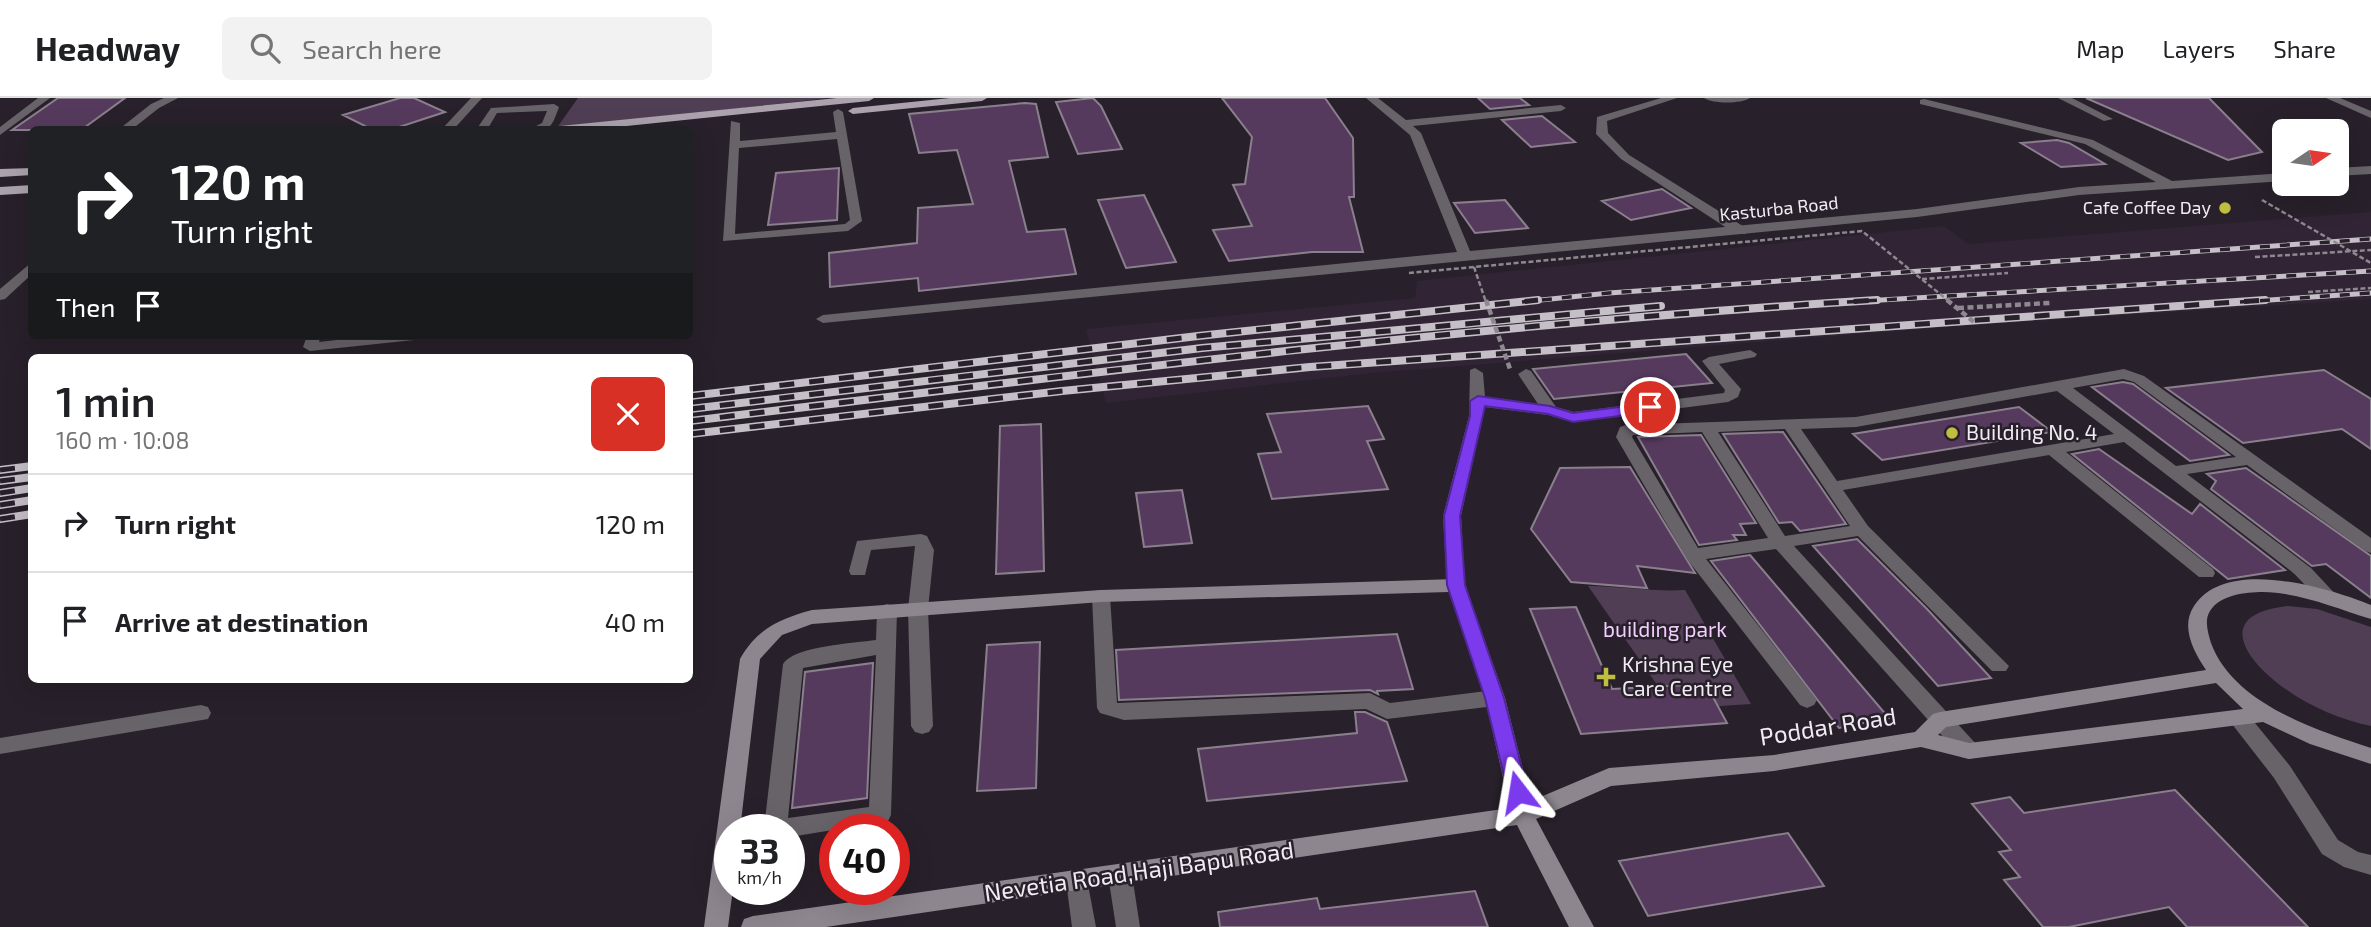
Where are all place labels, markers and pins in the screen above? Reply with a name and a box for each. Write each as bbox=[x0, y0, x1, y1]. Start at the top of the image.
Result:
place label: Cafe Coffee Day bbox=[2083, 196, 2211, 218]
marker: Cafe Coffee Day bbox=[2217, 200, 2233, 216]
pin bbox=[1620, 377, 1680, 437]
place label: Building No. 4 bbox=[1966, 419, 2097, 444]
marker: Building No. 4 bbox=[1944, 425, 1960, 441]
place label: Krishna Eye Care Centre bbox=[1622, 651, 1733, 700]
marker: Krishna Eye Care Centre bbox=[1596, 667, 1616, 687]

